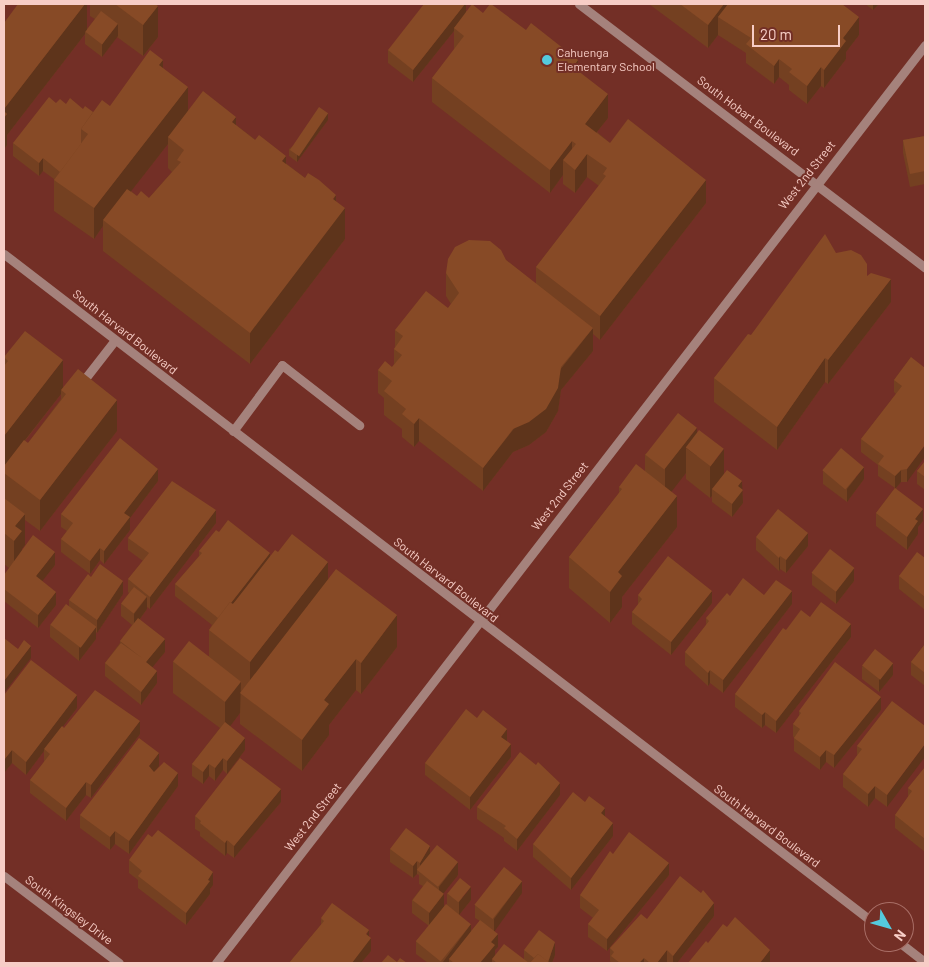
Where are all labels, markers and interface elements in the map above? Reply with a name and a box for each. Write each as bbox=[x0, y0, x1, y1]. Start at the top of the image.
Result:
scale bar bbox=[754, 15, 842, 47]
text: 20 m bbox=[760, 25, 792, 43]
place label: Cahuenga Elementary School bbox=[557, 46, 655, 74]
marker: Cahuenga Elementary School bbox=[541, 54, 553, 66]
street label: South Hobart Boulevard bbox=[694, 73, 802, 159]
street label: West 2nd Street bbox=[776, 138, 838, 212]
street label: South Harvard Boulevard bbox=[70, 287, 180, 377]
street label: West 2nd Street bbox=[529, 459, 591, 533]
street label: South Harvard Boulevard bbox=[391, 535, 501, 625]
street label: West 2nd Street bbox=[282, 780, 344, 854]
street label: South Harvard Boulevard bbox=[711, 781, 823, 871]
street label: South Kingsley Drive bbox=[22, 872, 116, 948]
north arrow bbox=[864, 902, 914, 952]
text: N bbox=[891, 927, 910, 945]

